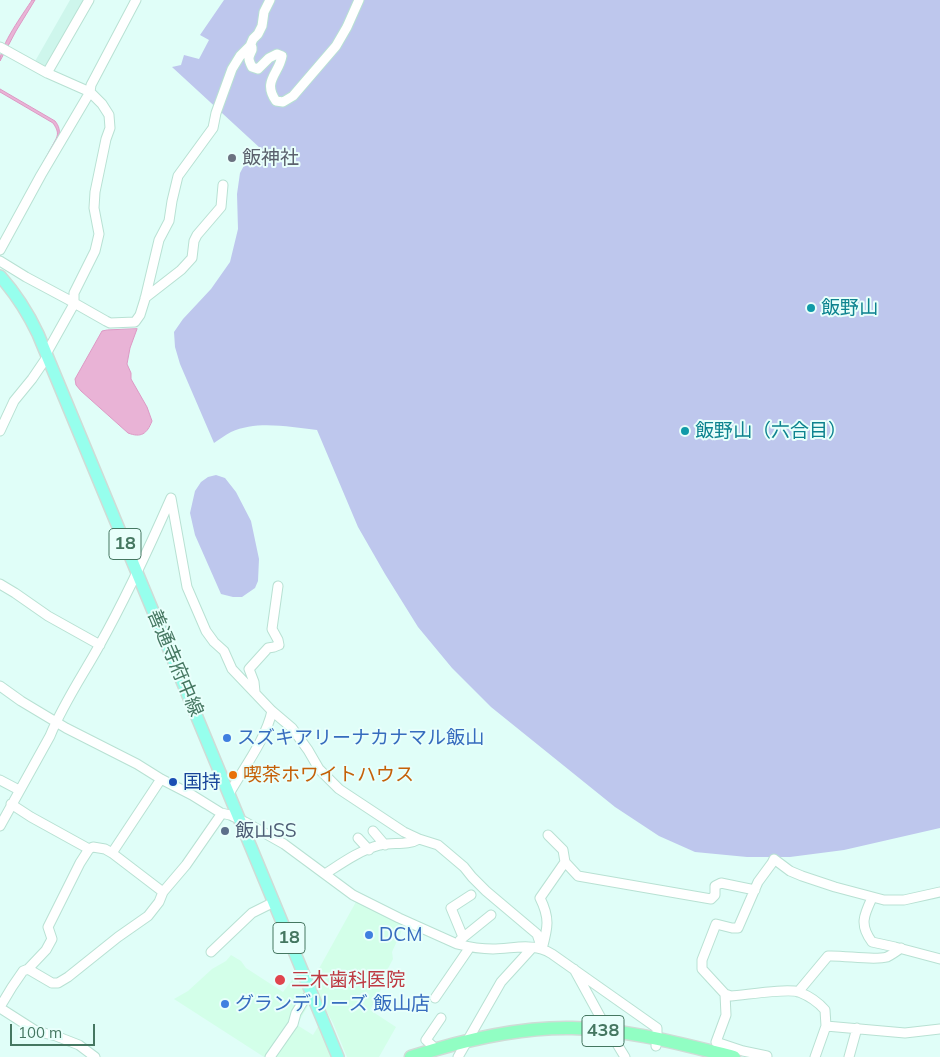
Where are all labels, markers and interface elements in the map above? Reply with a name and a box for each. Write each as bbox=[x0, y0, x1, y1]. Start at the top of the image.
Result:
place label: 飯神社 bbox=[242, 147, 299, 169]
marker: 飯神社 bbox=[226, 152, 238, 164]
place label: 飯野山 bbox=[821, 297, 878, 319]
marker: 飯野山 bbox=[805, 302, 817, 314]
place label: 飯野山（六合目） bbox=[695, 420, 847, 442]
marker: 飯野山（六合目） bbox=[679, 425, 691, 437]
road number: 18 bbox=[109, 528, 141, 560]
street label: 善通寺府中線 bbox=[142, 606, 208, 720]
place label: スズキアリーナカナマル飯山 bbox=[237, 727, 484, 749]
marker: スズキアリーナカナマル飯山 bbox=[221, 732, 233, 744]
place label: 喫茶ホワイトハウス bbox=[243, 764, 414, 786]
marker: 喫茶ホワイトハウス bbox=[227, 769, 239, 781]
place label: 国持 bbox=[183, 771, 221, 793]
marker: 国持 bbox=[167, 776, 179, 788]
place label: 飯山SS bbox=[235, 820, 297, 842]
marker: 飯山SS bbox=[219, 825, 231, 837]
road number: 18 bbox=[273, 922, 305, 954]
place label: DCM bbox=[379, 924, 422, 946]
marker: DCM bbox=[363, 929, 375, 941]
place label: 三木歯科医院 bbox=[291, 969, 405, 991]
marker: 三木歯科医院 bbox=[273, 973, 287, 987]
place label: グランデリーズ 飯山店 bbox=[235, 993, 430, 1015]
marker: グランデリーズ 飯山店 bbox=[219, 998, 231, 1010]
scale bar bbox=[12, 1014, 98, 1046]
road number: 438 bbox=[582, 1016, 624, 1046]
text: 100 m bbox=[18, 1023, 62, 1042]

